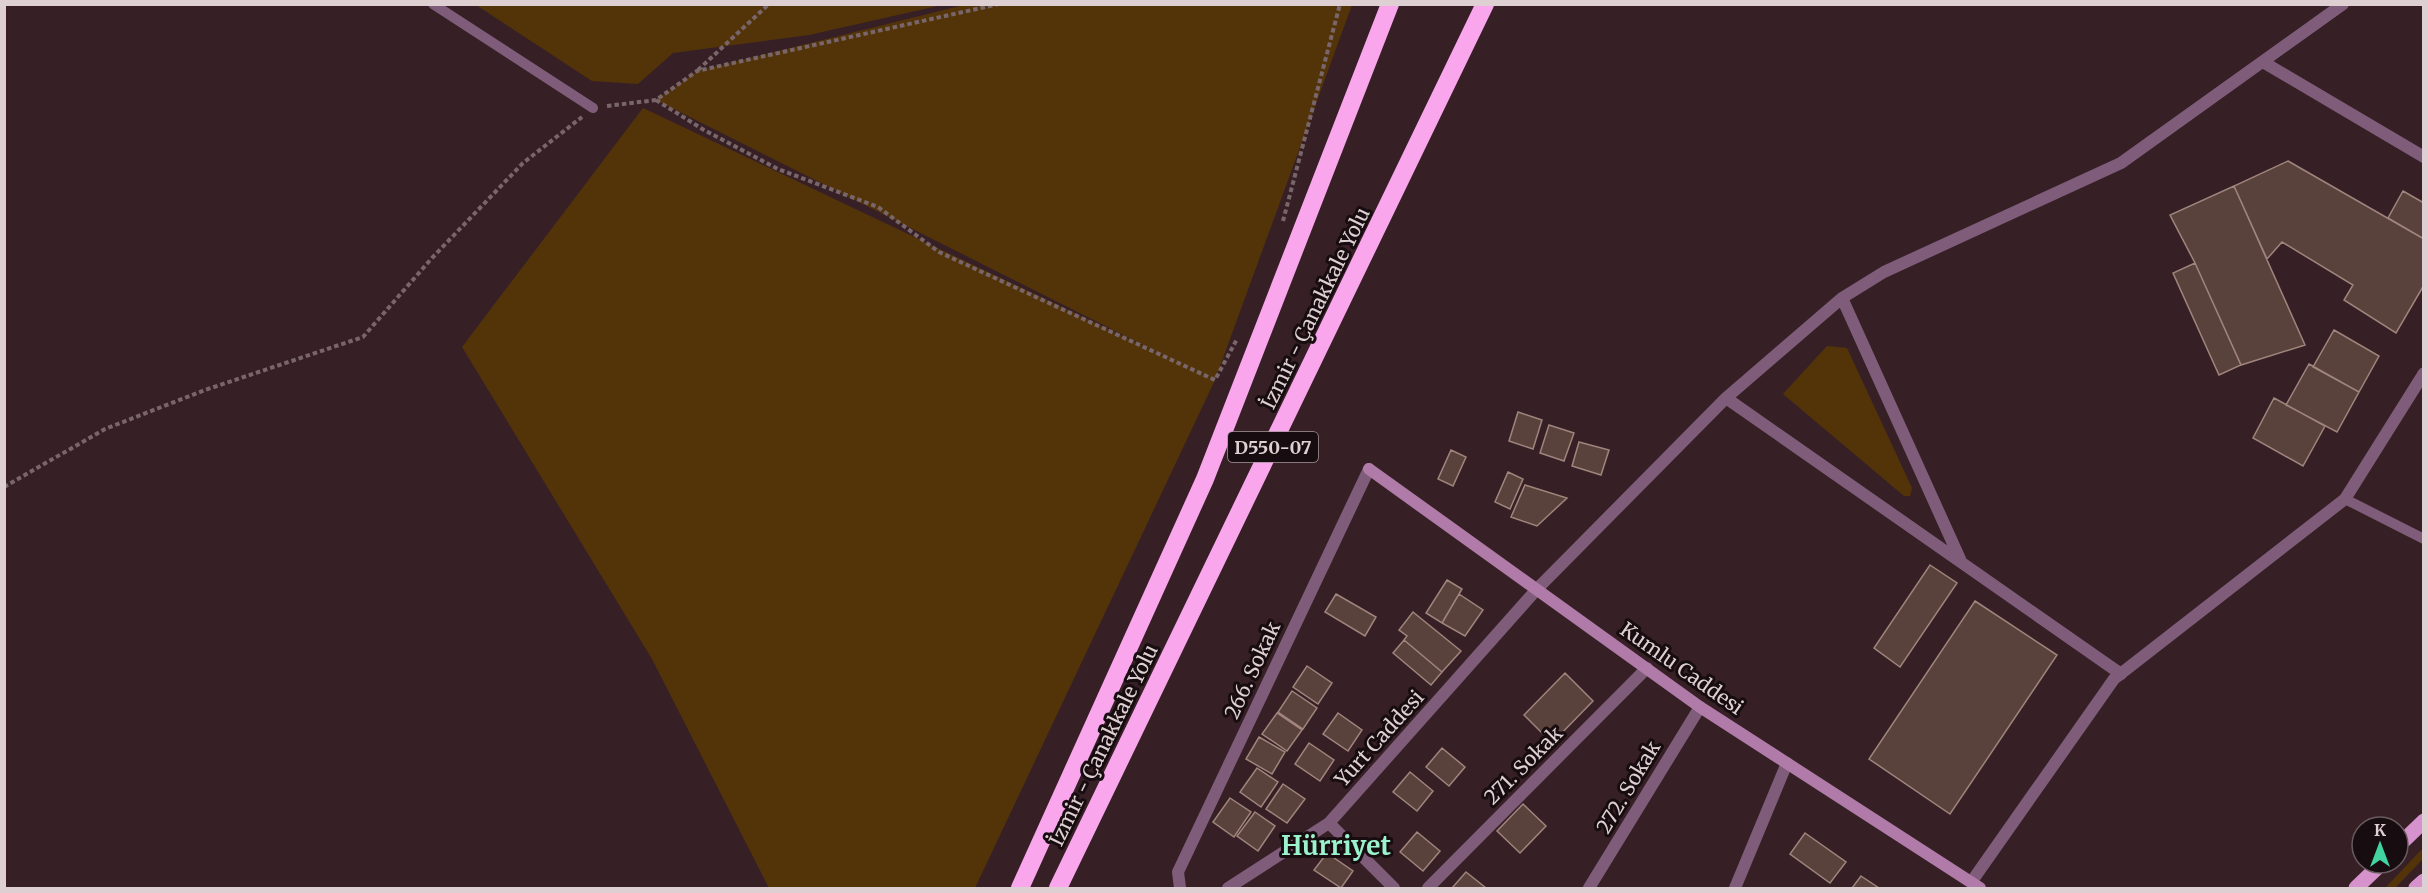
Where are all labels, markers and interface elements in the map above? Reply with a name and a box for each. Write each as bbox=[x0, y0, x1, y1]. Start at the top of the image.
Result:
street label: İzmir - Çanakkale Yolu bbox=[1255, 203, 1375, 413]
road number: D550-07 bbox=[1228, 432, 1318, 462]
street label: Kumlu Caddesi bbox=[1616, 616, 1748, 720]
street label: 266. Sokak bbox=[1219, 617, 1286, 723]
street label: İzmir - Çanakkale Yolu bbox=[1043, 640, 1163, 850]
street label: Yurt Caddesi bbox=[1329, 685, 1429, 792]
street label: 271. Sokak bbox=[1479, 720, 1568, 809]
street label: 272. Sokak bbox=[1591, 736, 1666, 838]
north arrow bbox=[2350, 815, 2410, 875]
text: K bbox=[2374, 820, 2386, 840]
district label: Hürriyet bbox=[1281, 829, 1391, 862]

